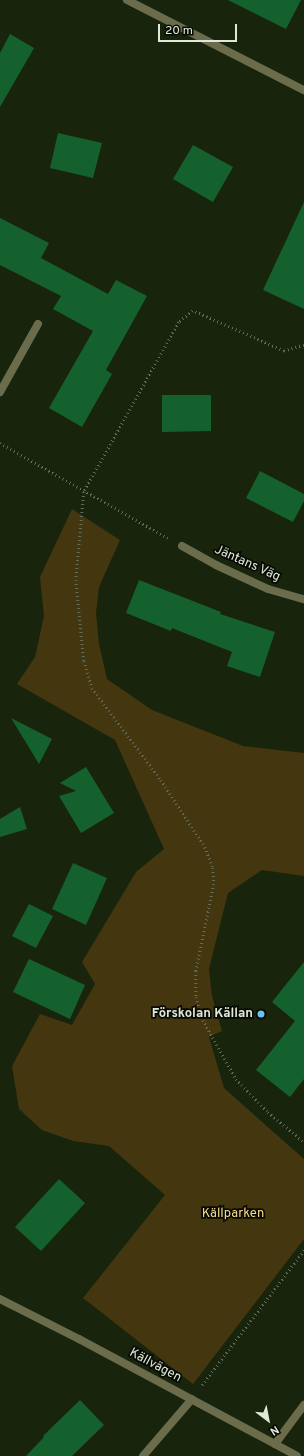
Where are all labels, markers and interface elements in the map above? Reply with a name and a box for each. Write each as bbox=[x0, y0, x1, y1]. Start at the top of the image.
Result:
scale bar bbox=[160, 16, 239, 42]
text: 20 m bbox=[165, 23, 193, 39]
street label: Jäntans Väg bbox=[211, 542, 283, 586]
place label: Förskolan Källan bbox=[152, 1006, 253, 1022]
marker: Förskolan Källan bbox=[256, 1009, 266, 1019]
park label: Källparken bbox=[202, 1206, 264, 1222]
street label: Källvägen bbox=[126, 1346, 184, 1386]
north arrow bbox=[248, 1400, 288, 1440]
text: N bbox=[267, 1422, 281, 1438]

